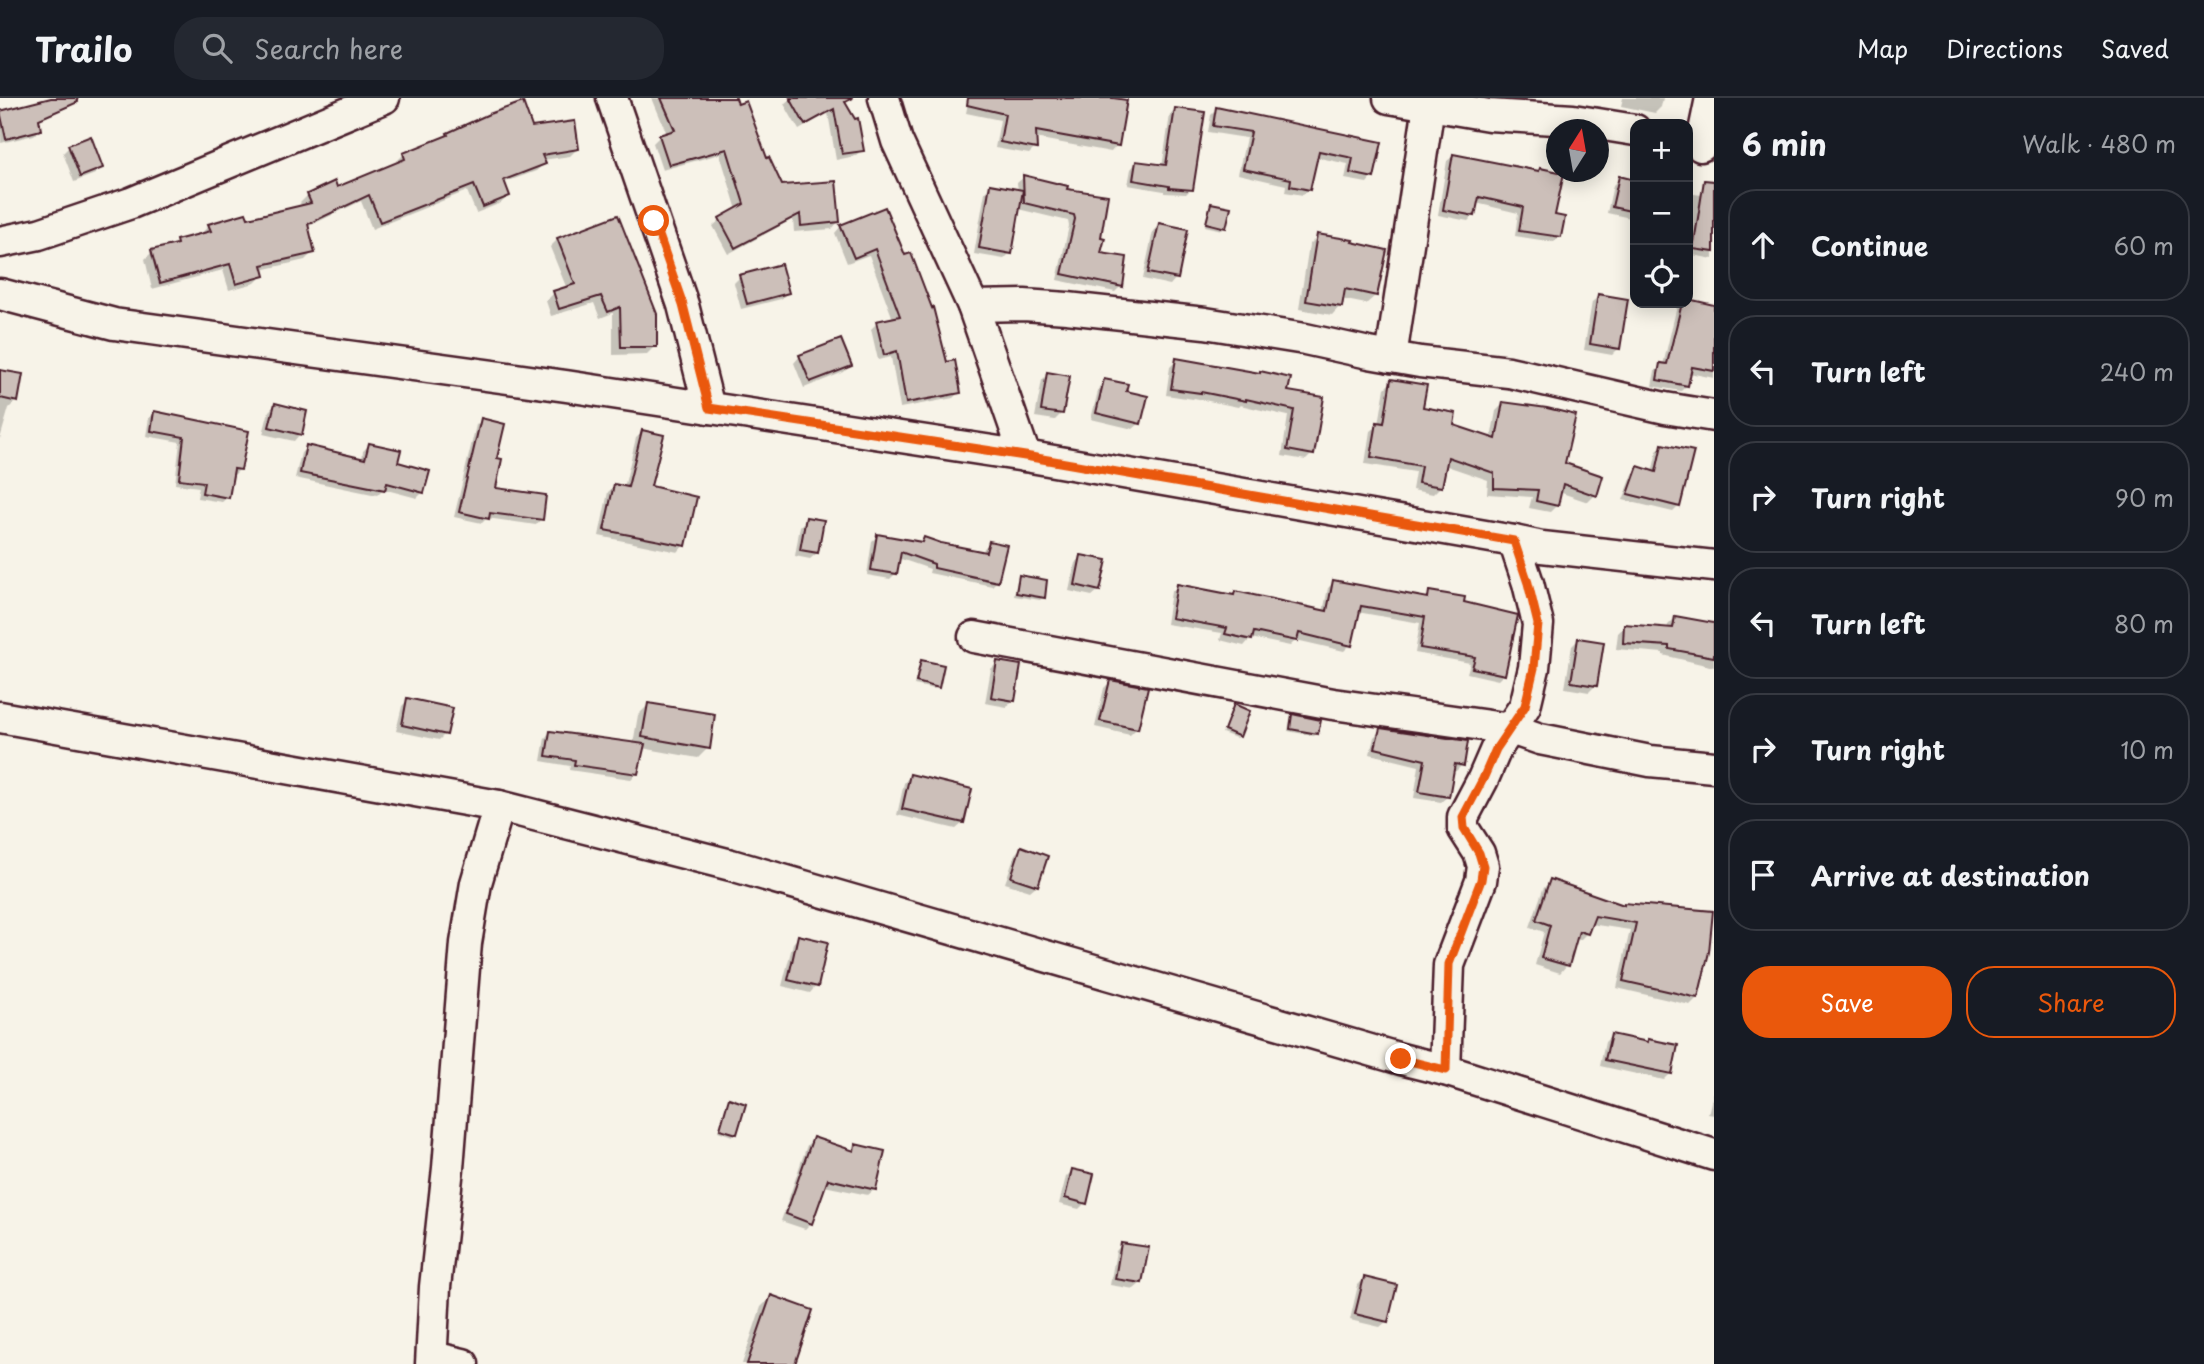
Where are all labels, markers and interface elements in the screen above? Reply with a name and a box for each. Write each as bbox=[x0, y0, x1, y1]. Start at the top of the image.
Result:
search box bbox=[174, 17, 664, 80]
text: Trailo bbox=[35, 23, 132, 73]
icon: search bbox=[198, 29, 236, 67]
text: Search here bbox=[254, 29, 403, 68]
text: Map bbox=[1857, 30, 1908, 66]
text: Directions bbox=[1946, 30, 2063, 66]
text: Saved bbox=[2101, 30, 2169, 66]
north arrow bbox=[1546, 119, 1609, 182]
map controls bbox=[1630, 119, 1693, 308]
button: + bbox=[1630, 119, 1693, 182]
text: 6 min bbox=[1742, 121, 1827, 166]
text: Walk · 480 m bbox=[2022, 126, 2176, 161]
button: − bbox=[1630, 182, 1693, 245]
route start bbox=[638, 205, 669, 236]
icon: ahead bbox=[1744, 226, 1782, 264]
text: Continue bbox=[1811, 226, 1928, 265]
text: 60 m bbox=[2114, 228, 2174, 263]
button: locate bbox=[1630, 245, 1693, 308]
icon: left bbox=[1744, 352, 1782, 390]
text: Turn left bbox=[1811, 352, 1926, 391]
text: 240 m bbox=[2100, 354, 2174, 389]
icon: right bbox=[1744, 478, 1782, 516]
text: Turn right bbox=[1811, 478, 1945, 517]
text: 90 m bbox=[2115, 480, 2174, 515]
icon: left bbox=[1744, 604, 1782, 642]
text: Turn left bbox=[1811, 604, 1926, 643]
text: 80 m bbox=[2114, 606, 2174, 641]
icon: right bbox=[1744, 730, 1782, 768]
text: Turn right bbox=[1811, 730, 1945, 769]
text: 10 m bbox=[2120, 732, 2174, 767]
icon: arrive bbox=[1744, 856, 1782, 894]
text: Arrive at destination bbox=[1811, 856, 2090, 895]
button: Save bbox=[1742, 966, 1952, 1038]
button: Share bbox=[1966, 966, 2176, 1038]
route end bbox=[1385, 1043, 1416, 1074]

